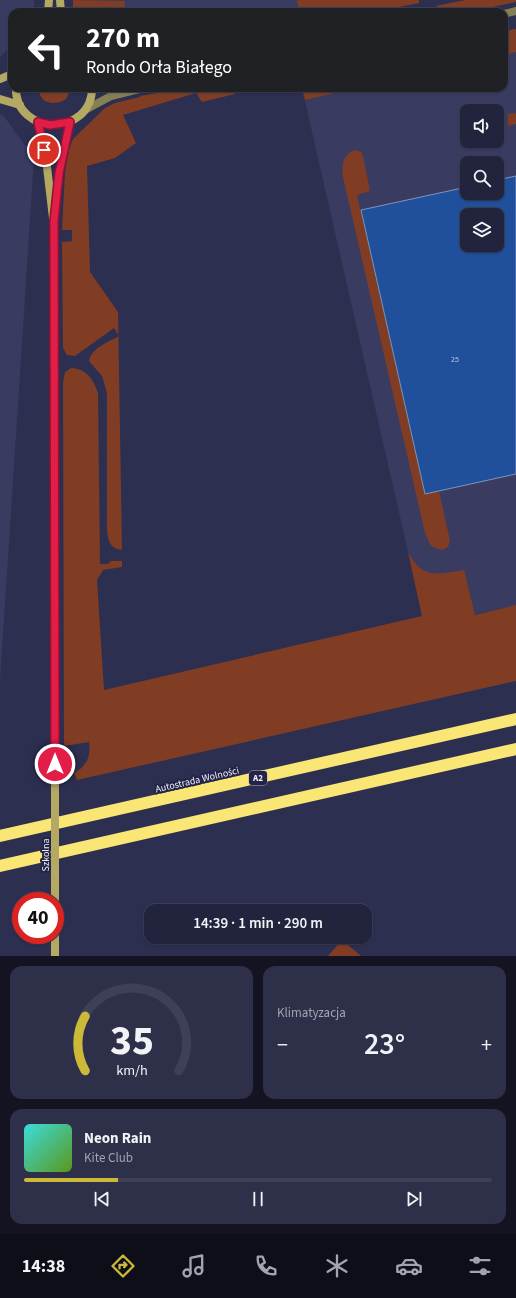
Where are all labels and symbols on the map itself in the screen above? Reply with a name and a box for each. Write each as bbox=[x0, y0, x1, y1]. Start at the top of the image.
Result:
pin bbox=[27, 133, 61, 167]
house number: 25 bbox=[451, 354, 459, 365]
position arrow bbox=[34, 743, 76, 785]
street label: Autostrada Wolności bbox=[154, 764, 240, 796]
road number: A2 bbox=[249, 771, 267, 785]
street label: Szkolna bbox=[39, 839, 53, 871]
speed limit sign: 40 bbox=[12, 892, 64, 944]

